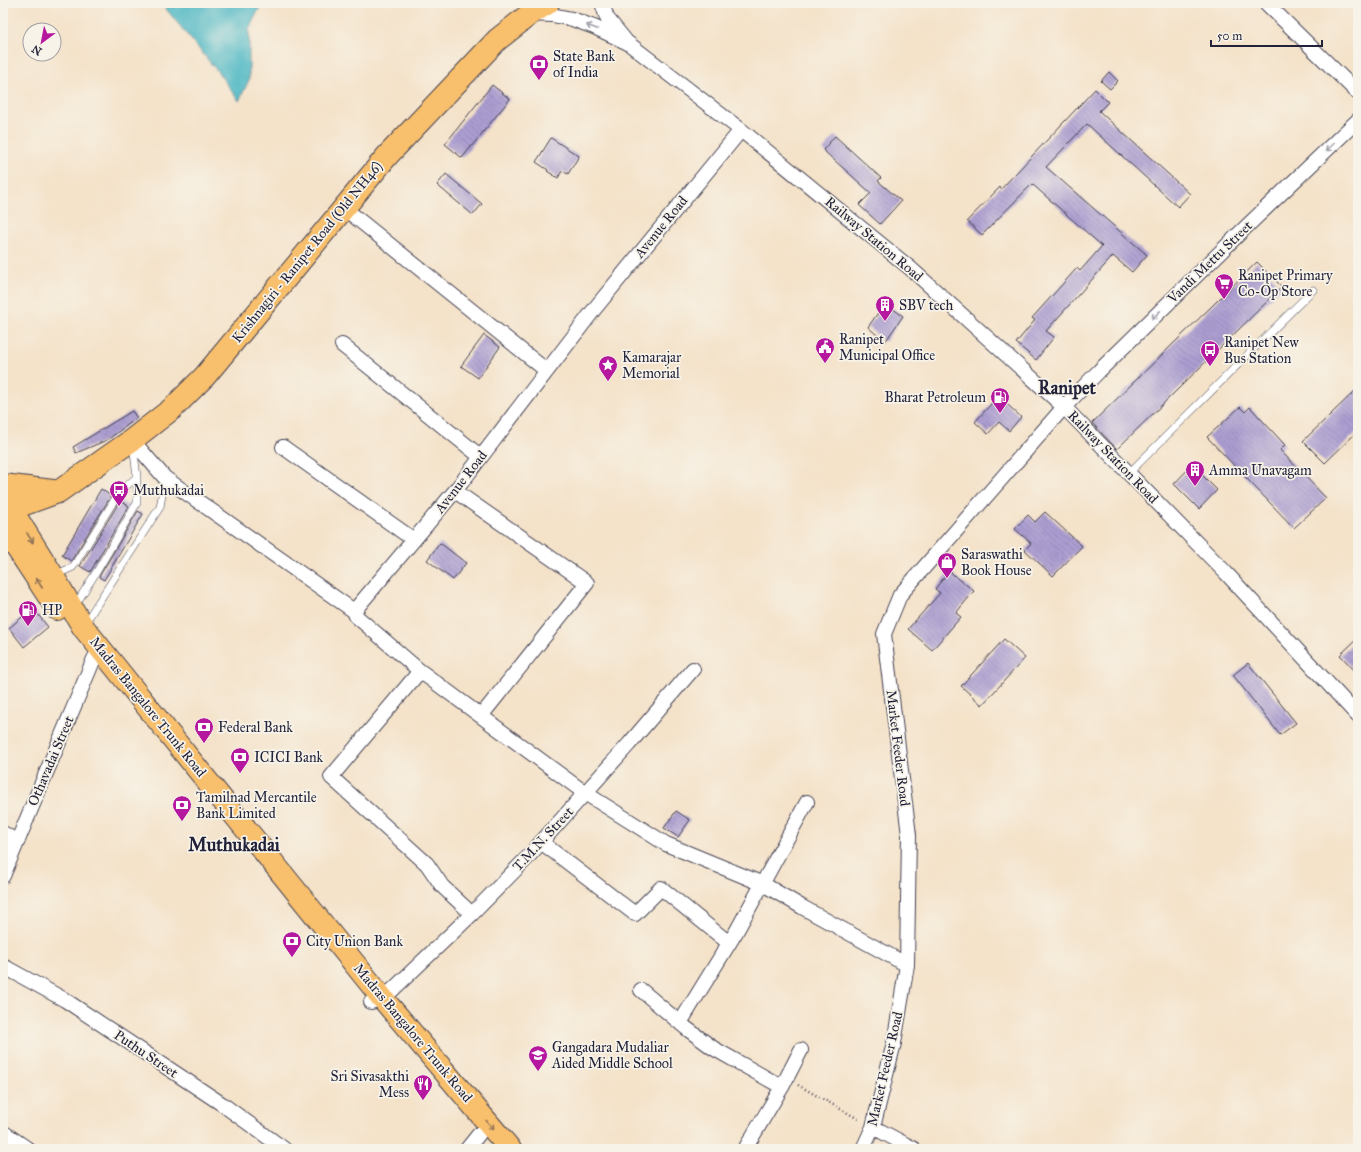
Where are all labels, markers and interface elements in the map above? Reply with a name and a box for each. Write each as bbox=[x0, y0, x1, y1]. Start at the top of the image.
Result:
north arrow bbox=[22, 22, 62, 62]
one-way arrow bbox=[587, 22, 599, 30]
scale bar bbox=[1211, 22, 1322, 48]
text: 50 m bbox=[1217, 29, 1242, 43]
text: N bbox=[29, 42, 44, 58]
place label: State Bank of India bbox=[553, 48, 615, 81]
bank icon: State Bank of India bbox=[528, 53, 550, 81]
one-way arrow bbox=[1325, 142, 1335, 152]
street label: Krishnagiri - Ranipet Road (Old NH46) bbox=[228, 158, 386, 347]
street label: Avenue Road bbox=[630, 193, 691, 262]
street label: Railway Station Road bbox=[821, 193, 927, 285]
street label: Vandi Mettu Street bbox=[1163, 217, 1256, 307]
place label: Ranipet Primary Co-Op Store bbox=[1238, 267, 1333, 300]
supermarket icon: Ranipet Primary Co-Op Store bbox=[1213, 272, 1235, 300]
building icon: SBV tech bbox=[874, 294, 896, 322]
place label: SBV tech bbox=[899, 297, 953, 314]
one-way arrow bbox=[1151, 310, 1161, 320]
place label: Ranipet Municipal Office bbox=[839, 331, 935, 364]
place label: Ranipet New Bus Station bbox=[1224, 334, 1299, 367]
public building icon: Ranipet Municipal Office bbox=[814, 336, 836, 364]
bus stop icon: Ranipet New Bus Station bbox=[1199, 339, 1221, 367]
place label: Kamarajar Memorial bbox=[622, 349, 682, 382]
place icon: Kamarajar Memorial bbox=[597, 354, 619, 382]
district label: Ranipet bbox=[1038, 377, 1097, 400]
fuel station icon: Bharat Petroleum bbox=[989, 386, 1011, 414]
place label: Bharat Petroleum bbox=[884, 389, 986, 406]
street label: Railway Station Road bbox=[1064, 407, 1162, 507]
street label: Avenue Road bbox=[431, 447, 491, 518]
building icon: Amma Unavagam bbox=[1184, 459, 1206, 487]
place label: Amma Unavagam bbox=[1208, 462, 1312, 479]
bus stop icon: Muthukadai bbox=[108, 479, 130, 507]
place label: Muthukadai bbox=[133, 482, 204, 499]
one-way arrow bbox=[26, 532, 34, 544]
place label: Saraswathi Book House bbox=[961, 546, 1032, 579]
shop icon: Saraswathi Book House bbox=[936, 551, 958, 579]
one-way arrow bbox=[35, 577, 43, 588]
fuel station icon: HP bbox=[17, 599, 39, 627]
place label: HP bbox=[42, 602, 62, 619]
street label: Madras Bangalore Trunk Road bbox=[86, 633, 210, 781]
street label: Market Feeder Road bbox=[882, 689, 914, 807]
street label: Othavadai Street bbox=[24, 713, 78, 809]
bank icon: Federal Bank bbox=[193, 716, 215, 744]
place label: Federal Bank bbox=[218, 719, 293, 736]
bank icon: ICICI Bank bbox=[229, 746, 251, 774]
place label: ICICI Bank bbox=[254, 749, 323, 766]
place label: Tamilnad Mercantile Bank Limited bbox=[196, 789, 317, 822]
bank icon: Tamilnad Mercantile Bank Limited bbox=[171, 794, 193, 822]
street label: T.M.N. Street bbox=[509, 803, 577, 875]
district label: Muthukadai bbox=[188, 834, 281, 856]
bank icon: City Union Bank bbox=[281, 930, 303, 958]
place label: City Union Bank bbox=[306, 933, 403, 950]
street label: Madras Bangalore Trunk Road bbox=[350, 960, 476, 1106]
street label: Market Feeder Road bbox=[864, 1010, 906, 1128]
street label: Puthu Street bbox=[111, 1026, 181, 1082]
place label: Gangadara Mudaliar Aided Middle School bbox=[551, 1039, 673, 1072]
school or university icon: Gangadara Mudaliar Aided Middle School bbox=[527, 1044, 549, 1072]
place label: Sri Sivasakthi Mess bbox=[330, 1068, 409, 1101]
restaurant icon: Sri Sivasakthi Mess bbox=[412, 1073, 434, 1101]
one-way arrow bbox=[486, 1119, 495, 1130]

